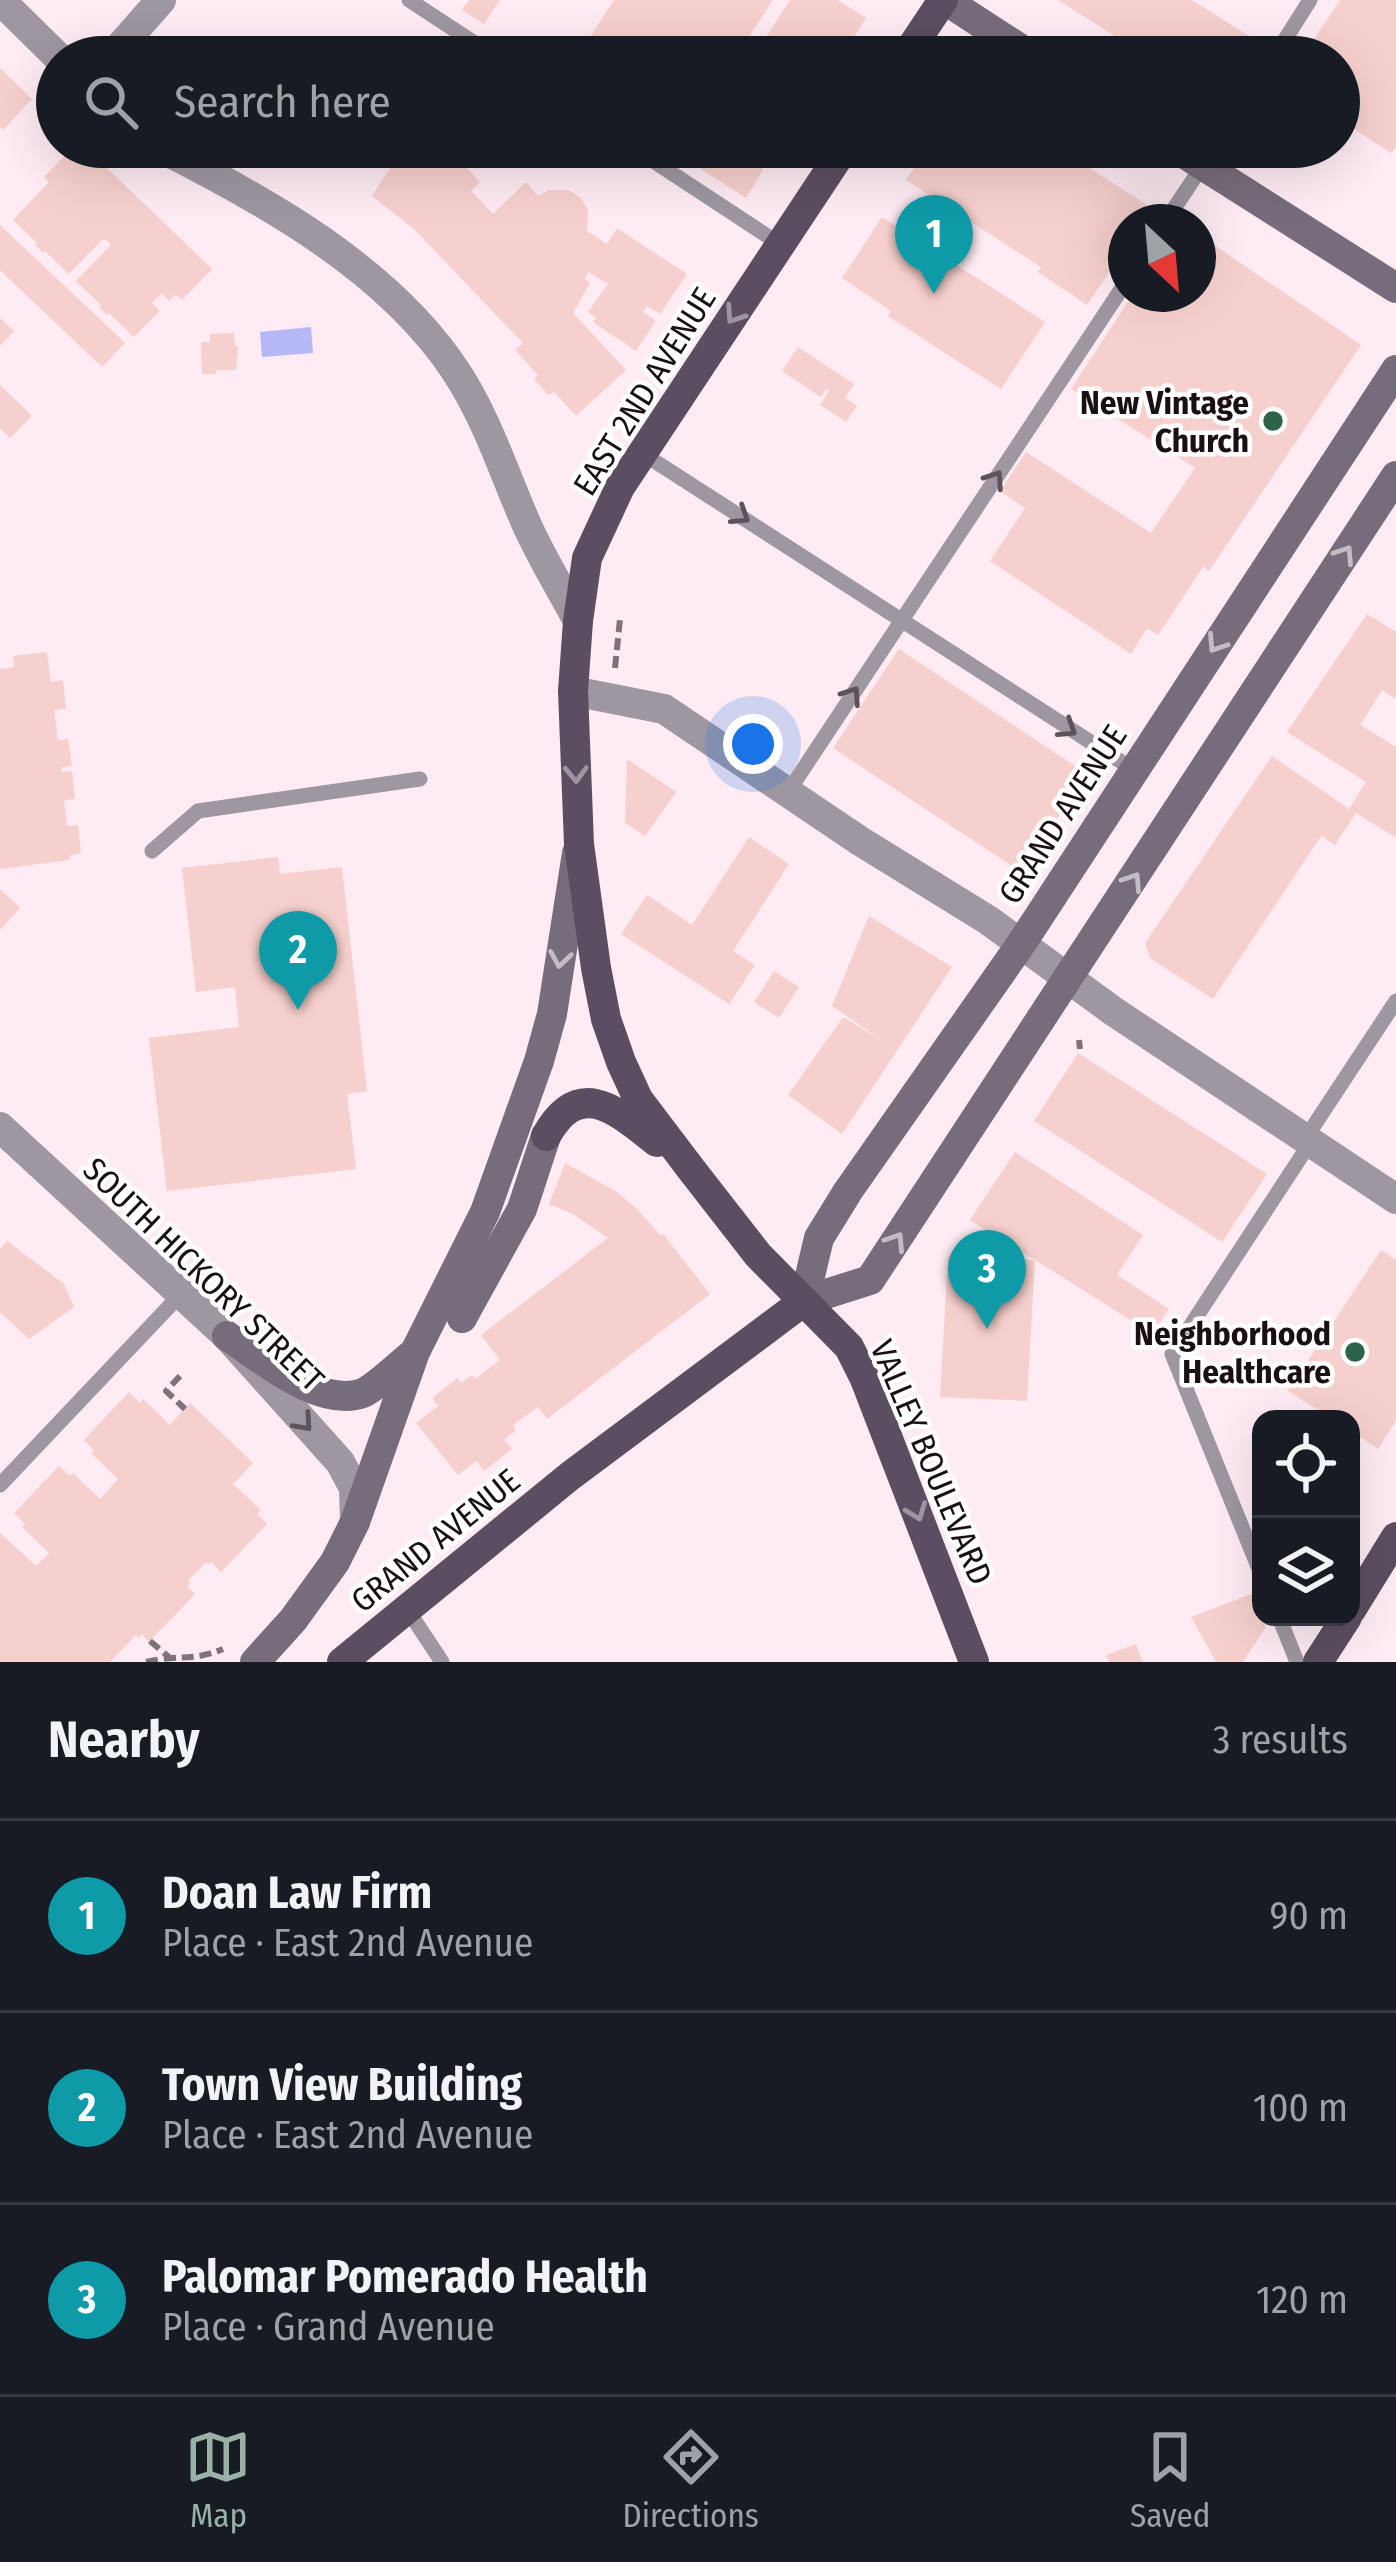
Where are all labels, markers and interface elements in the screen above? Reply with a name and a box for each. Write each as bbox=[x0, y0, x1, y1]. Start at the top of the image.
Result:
search box bbox=[36, 36, 1360, 168]
icon: search bbox=[78, 69, 144, 135]
text: Search here bbox=[174, 75, 391, 129]
pin: 1 bbox=[895, 195, 973, 294]
north arrow bbox=[1108, 204, 1216, 312]
street label: EAST 2ND AVENUE bbox=[565, 280, 725, 503]
one-way arrow bbox=[727, 301, 749, 323]
place label: New Vintage Church bbox=[1080, 383, 1249, 461]
marker: New Vintage Church bbox=[1260, 408, 1286, 434]
one-way arrow bbox=[981, 470, 1003, 492]
one-way arrow bbox=[727, 502, 749, 524]
one-way arrow bbox=[1331, 545, 1354, 567]
one-way arrow bbox=[1209, 630, 1231, 652]
one-way arrow bbox=[838, 686, 860, 708]
your location bbox=[723, 714, 783, 774]
one-way arrow bbox=[1055, 714, 1077, 737]
street label: GRAND AVENUE bbox=[990, 718, 1136, 912]
one-way arrow bbox=[563, 765, 589, 784]
one-way arrow bbox=[1118, 872, 1141, 894]
pin: 2 bbox=[259, 911, 337, 1010]
one-way arrow bbox=[549, 949, 574, 969]
street label: SOUTH HICKORY STREET bbox=[75, 1149, 332, 1400]
pin: 3 bbox=[948, 1230, 1026, 1329]
one-way arrow bbox=[882, 1232, 904, 1254]
place label: Neighborhood Healthcare bbox=[1134, 1314, 1331, 1392]
street label: VALLEY BOULEVARD bbox=[862, 1334, 1001, 1591]
marker: Neighborhood Healthcare bbox=[1342, 1339, 1368, 1365]
one-way arrow bbox=[290, 1409, 312, 1430]
map controls bbox=[1252, 1410, 1360, 1626]
button: locate bbox=[1252, 1410, 1360, 1518]
street label: GRAND AVENUE bbox=[343, 1461, 528, 1621]
one-way arrow bbox=[902, 1501, 927, 1522]
button: layers bbox=[1252, 1518, 1360, 1626]
text: Nearby bbox=[48, 1709, 200, 1771]
text: 3 results bbox=[1213, 1717, 1348, 1763]
text: Doan Law Firm bbox=[162, 1866, 432, 1920]
text: 1 bbox=[79, 1893, 95, 1939]
text: 90 m bbox=[1270, 1893, 1348, 1939]
text: Place · East 2nd Avenue bbox=[162, 1920, 533, 1966]
text: Town View Building bbox=[162, 2058, 522, 2112]
text: 2 bbox=[78, 2085, 96, 2131]
text: 100 m bbox=[1253, 2085, 1348, 2131]
text: Place · East 2nd Avenue bbox=[162, 2112, 533, 2158]
text: Palomar Pomerado Health bbox=[162, 2250, 648, 2304]
text: 3 bbox=[78, 2277, 96, 2323]
text: 120 m bbox=[1256, 2277, 1348, 2323]
text: Place · Grand Avenue bbox=[162, 2304, 495, 2350]
tab: Map bbox=[185, 2424, 251, 2536]
tab: Directions bbox=[622, 2424, 759, 2536]
tab: Saved bbox=[1130, 2424, 1210, 2536]

